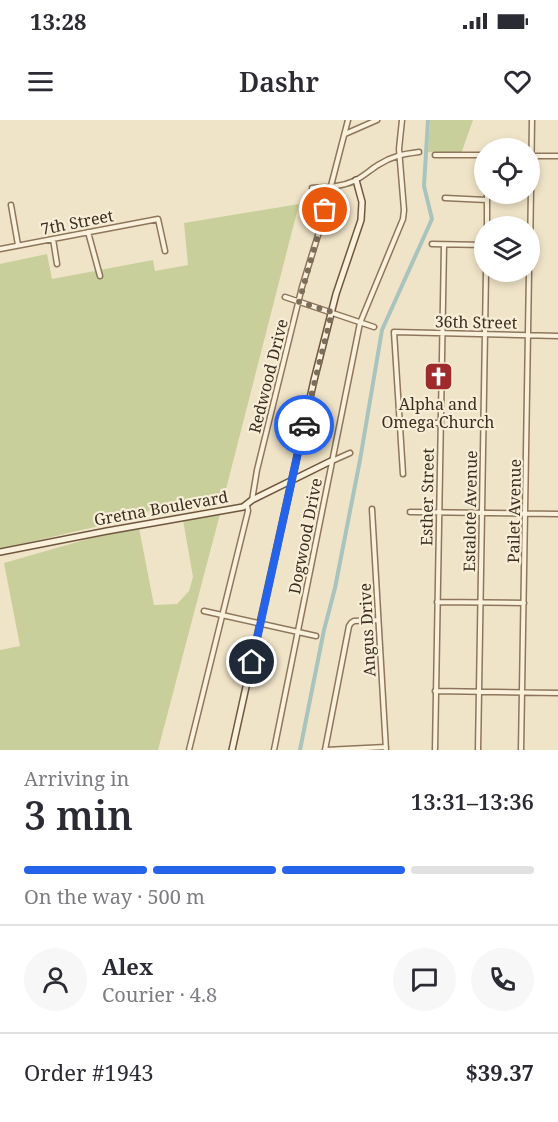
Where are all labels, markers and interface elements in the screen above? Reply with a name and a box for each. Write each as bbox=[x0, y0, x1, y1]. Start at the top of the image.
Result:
text: 13:28 bbox=[30, 6, 86, 36]
text: Dashr bbox=[239, 63, 319, 100]
icon: menu bbox=[24, 65, 57, 98]
icon: heart bbox=[501, 65, 534, 98]
map controls bbox=[474, 138, 540, 282]
button: locate bbox=[474, 138, 540, 204]
pin bbox=[299, 184, 350, 235]
icon: bag bbox=[308, 193, 341, 226]
street label: 7th Street bbox=[39, 204, 116, 240]
button: layers bbox=[474, 216, 540, 282]
street label: 36th Street bbox=[435, 310, 518, 334]
street label: Redwood Drive bbox=[243, 316, 293, 436]
church icon: Alpha and Omega Church bbox=[422, 360, 454, 392]
place label: Alpha and Omega Church bbox=[381, 393, 495, 433]
courier bbox=[274, 395, 334, 455]
icon: car bbox=[288, 409, 321, 442]
street label: Esther Street bbox=[415, 448, 439, 546]
street label: Estalote Avenue bbox=[458, 450, 482, 572]
street label: Pailet Avenue bbox=[502, 459, 526, 563]
street label: Dogwood Drive bbox=[283, 476, 327, 596]
street label: Gretna Boulevard bbox=[92, 485, 230, 531]
street label: Angus Drive bbox=[354, 583, 380, 677]
pin bbox=[226, 636, 277, 687]
icon: home bbox=[235, 645, 268, 678]
text: Arriving in bbox=[24, 765, 129, 792]
text: 13:31–13:36 bbox=[411, 786, 534, 816]
text: 3 min bbox=[24, 788, 133, 841]
text: On the way · 500 m bbox=[24, 883, 205, 910]
button: person bbox=[24, 948, 87, 1011]
button: chat bbox=[393, 948, 456, 1011]
button: phone bbox=[471, 948, 534, 1011]
text: Alex bbox=[102, 951, 153, 981]
text: Courier · 4.8 bbox=[102, 981, 217, 1008]
text: Order #1943 bbox=[24, 1057, 154, 1087]
text: $39.37 bbox=[465, 1057, 534, 1087]

